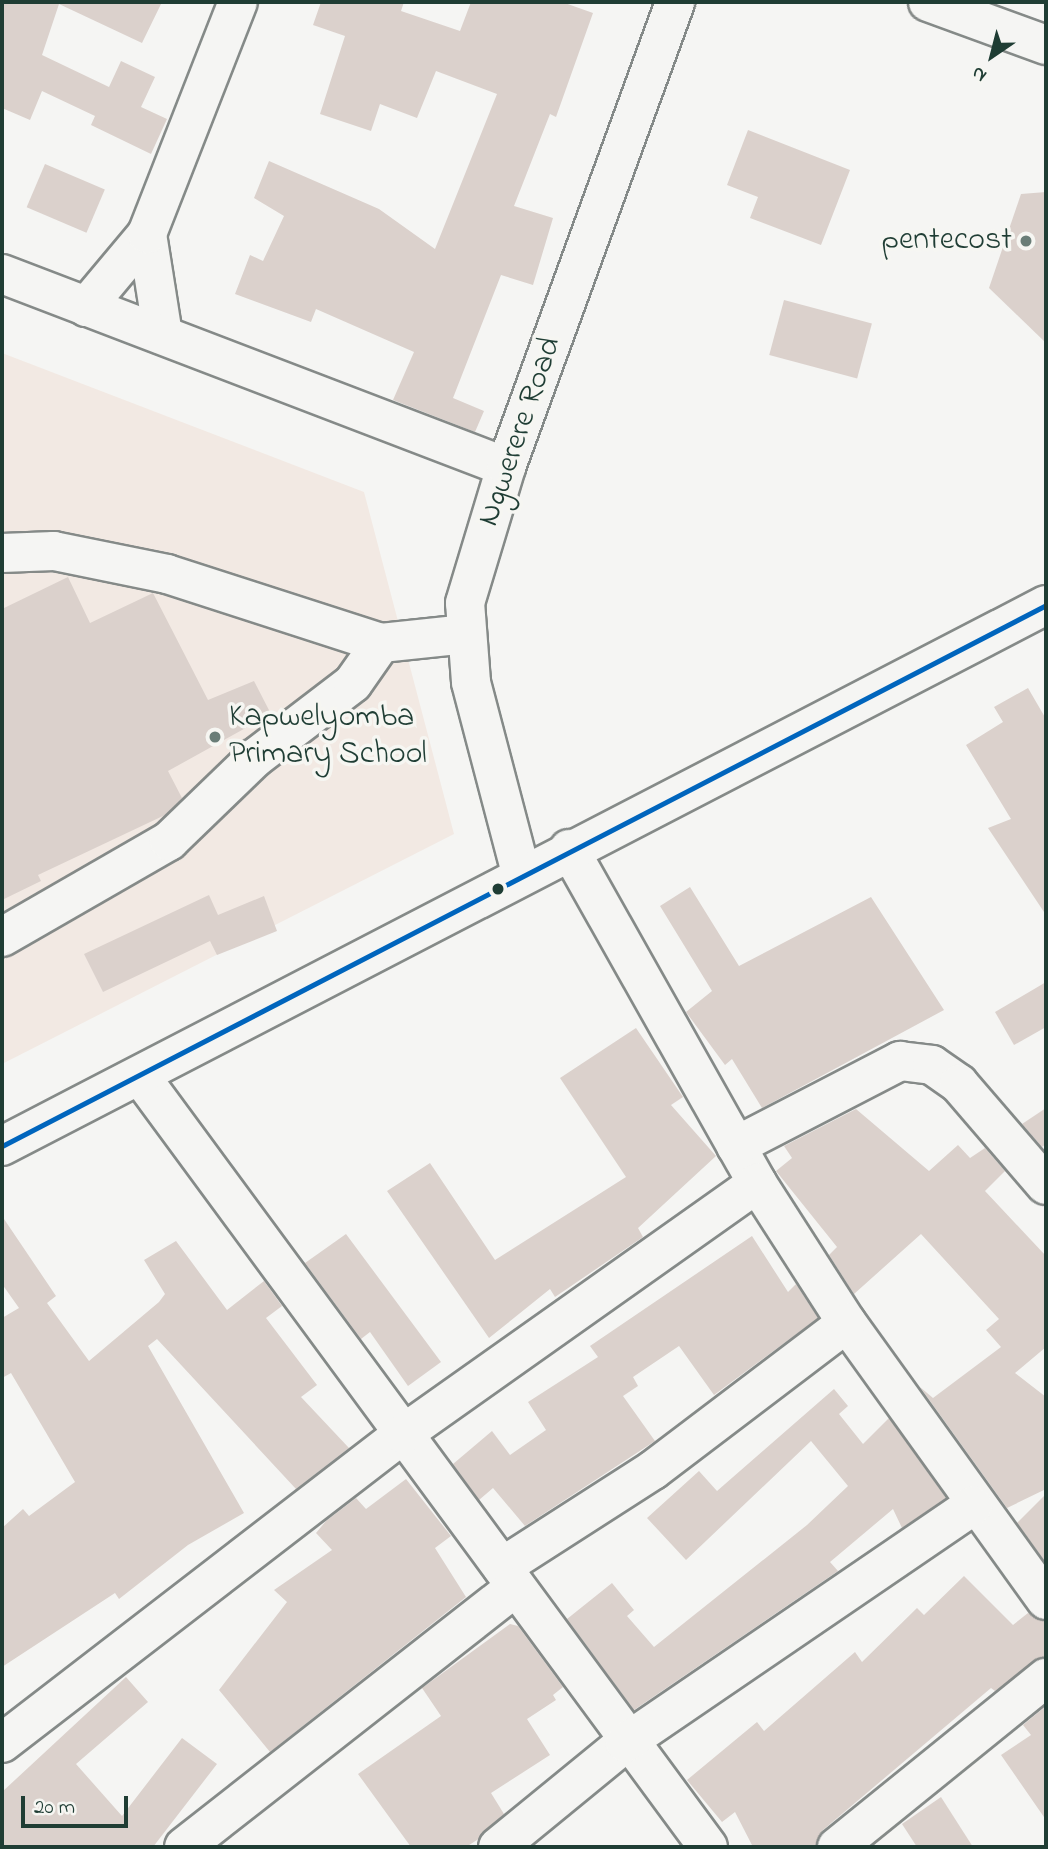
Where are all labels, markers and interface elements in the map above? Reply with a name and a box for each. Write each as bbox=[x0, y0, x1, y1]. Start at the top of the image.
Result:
north arrow bbox=[957, 21, 1027, 91]
text: N bbox=[967, 59, 993, 88]
place label: pentecost bbox=[882, 222, 1012, 260]
marker: pentecost bbox=[1018, 233, 1034, 249]
street label: Ngwerere Road bbox=[471, 332, 571, 532]
place label: Kapwelyomba Primary School bbox=[229, 700, 427, 775]
marker: Kapwelyomba Primary School bbox=[207, 729, 223, 745]
unlabelled marker bbox=[491, 882, 505, 896]
scale bar bbox=[24, 1783, 131, 1827]
text: 20 m bbox=[34, 1793, 75, 1823]

